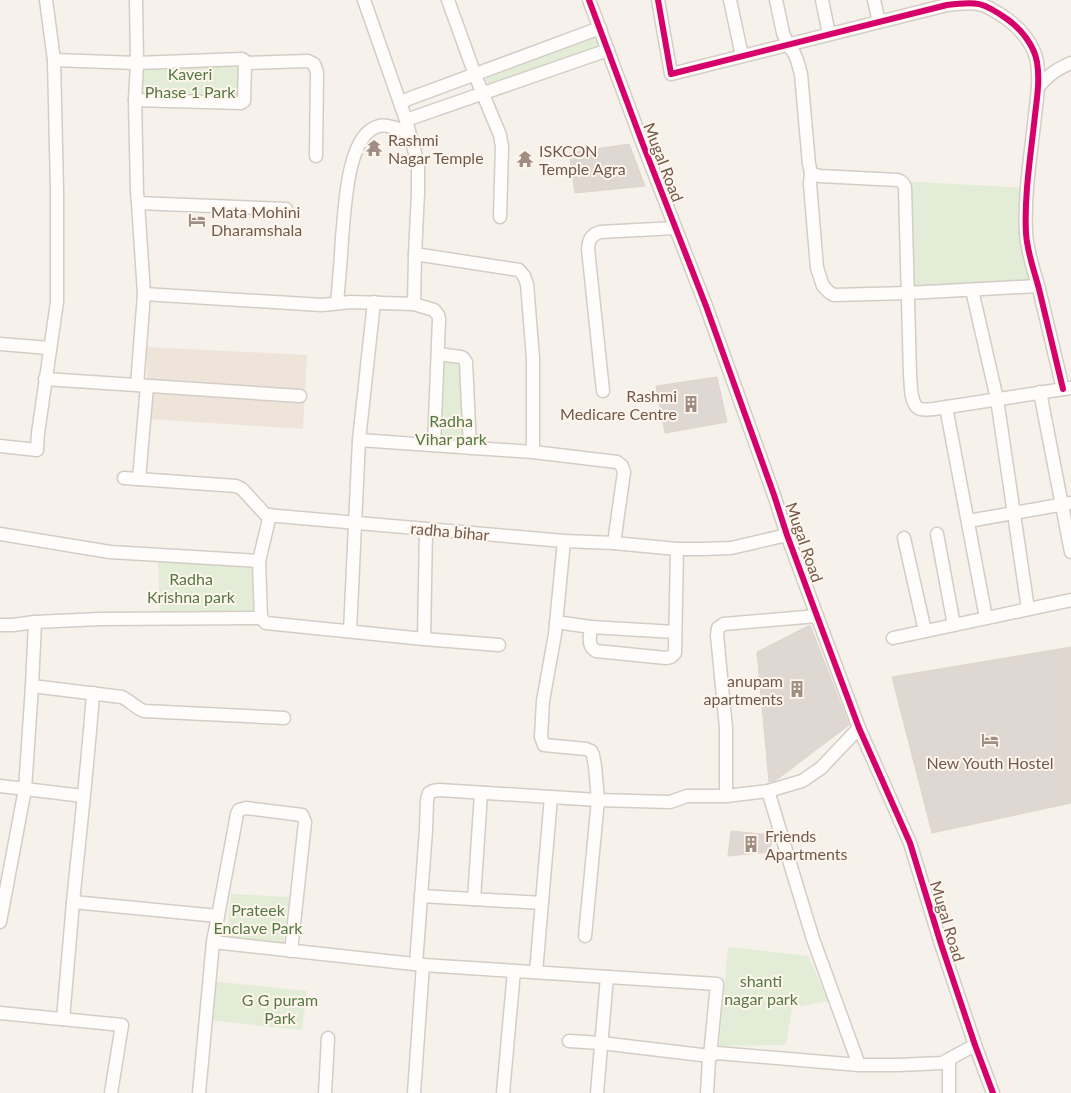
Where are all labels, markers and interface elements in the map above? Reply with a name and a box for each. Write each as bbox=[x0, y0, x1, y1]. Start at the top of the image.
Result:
park label: Kaveri Phase 1 Park bbox=[145, 64, 236, 101]
street label: Mugal Road bbox=[640, 120, 688, 204]
place label: Rashmi Nagar Temple bbox=[388, 130, 484, 167]
temple icon: Rashmi Nagar Temple bbox=[364, 138, 384, 158]
place label: ISKCON Temple Agra bbox=[539, 141, 626, 178]
temple icon: ISKCON Temple Agra bbox=[515, 149, 535, 169]
place label: Mata Mohini Dharamshala bbox=[211, 202, 302, 239]
hotel icon: Mata Mohini Dharamshala bbox=[187, 210, 207, 230]
place label: Rashmi Medicare Centre bbox=[560, 386, 677, 423]
building icon: Rashmi Medicare Centre bbox=[681, 394, 701, 414]
park label: Radha Vihar park bbox=[415, 411, 488, 448]
street label: Mugal Road bbox=[782, 500, 828, 584]
street label: radha bihar bbox=[410, 518, 490, 544]
park label: Radha Krishna park bbox=[147, 569, 236, 606]
place label: anupam apartments bbox=[703, 671, 783, 708]
building icon: anupam apartments bbox=[787, 679, 807, 699]
hotel icon: New Youth Hostel bbox=[980, 730, 1000, 750]
place label: New Youth Hostel bbox=[927, 753, 1053, 772]
place label: Friends Apartments bbox=[765, 826, 847, 863]
building icon: Friends Apartments bbox=[741, 834, 761, 854]
street label: Mugal Road bbox=[927, 878, 969, 964]
park label: Prateek Enclave Park bbox=[214, 900, 303, 937]
park label: shanti nagar park bbox=[724, 971, 799, 1008]
park label: G G puram Park bbox=[242, 990, 318, 1027]

